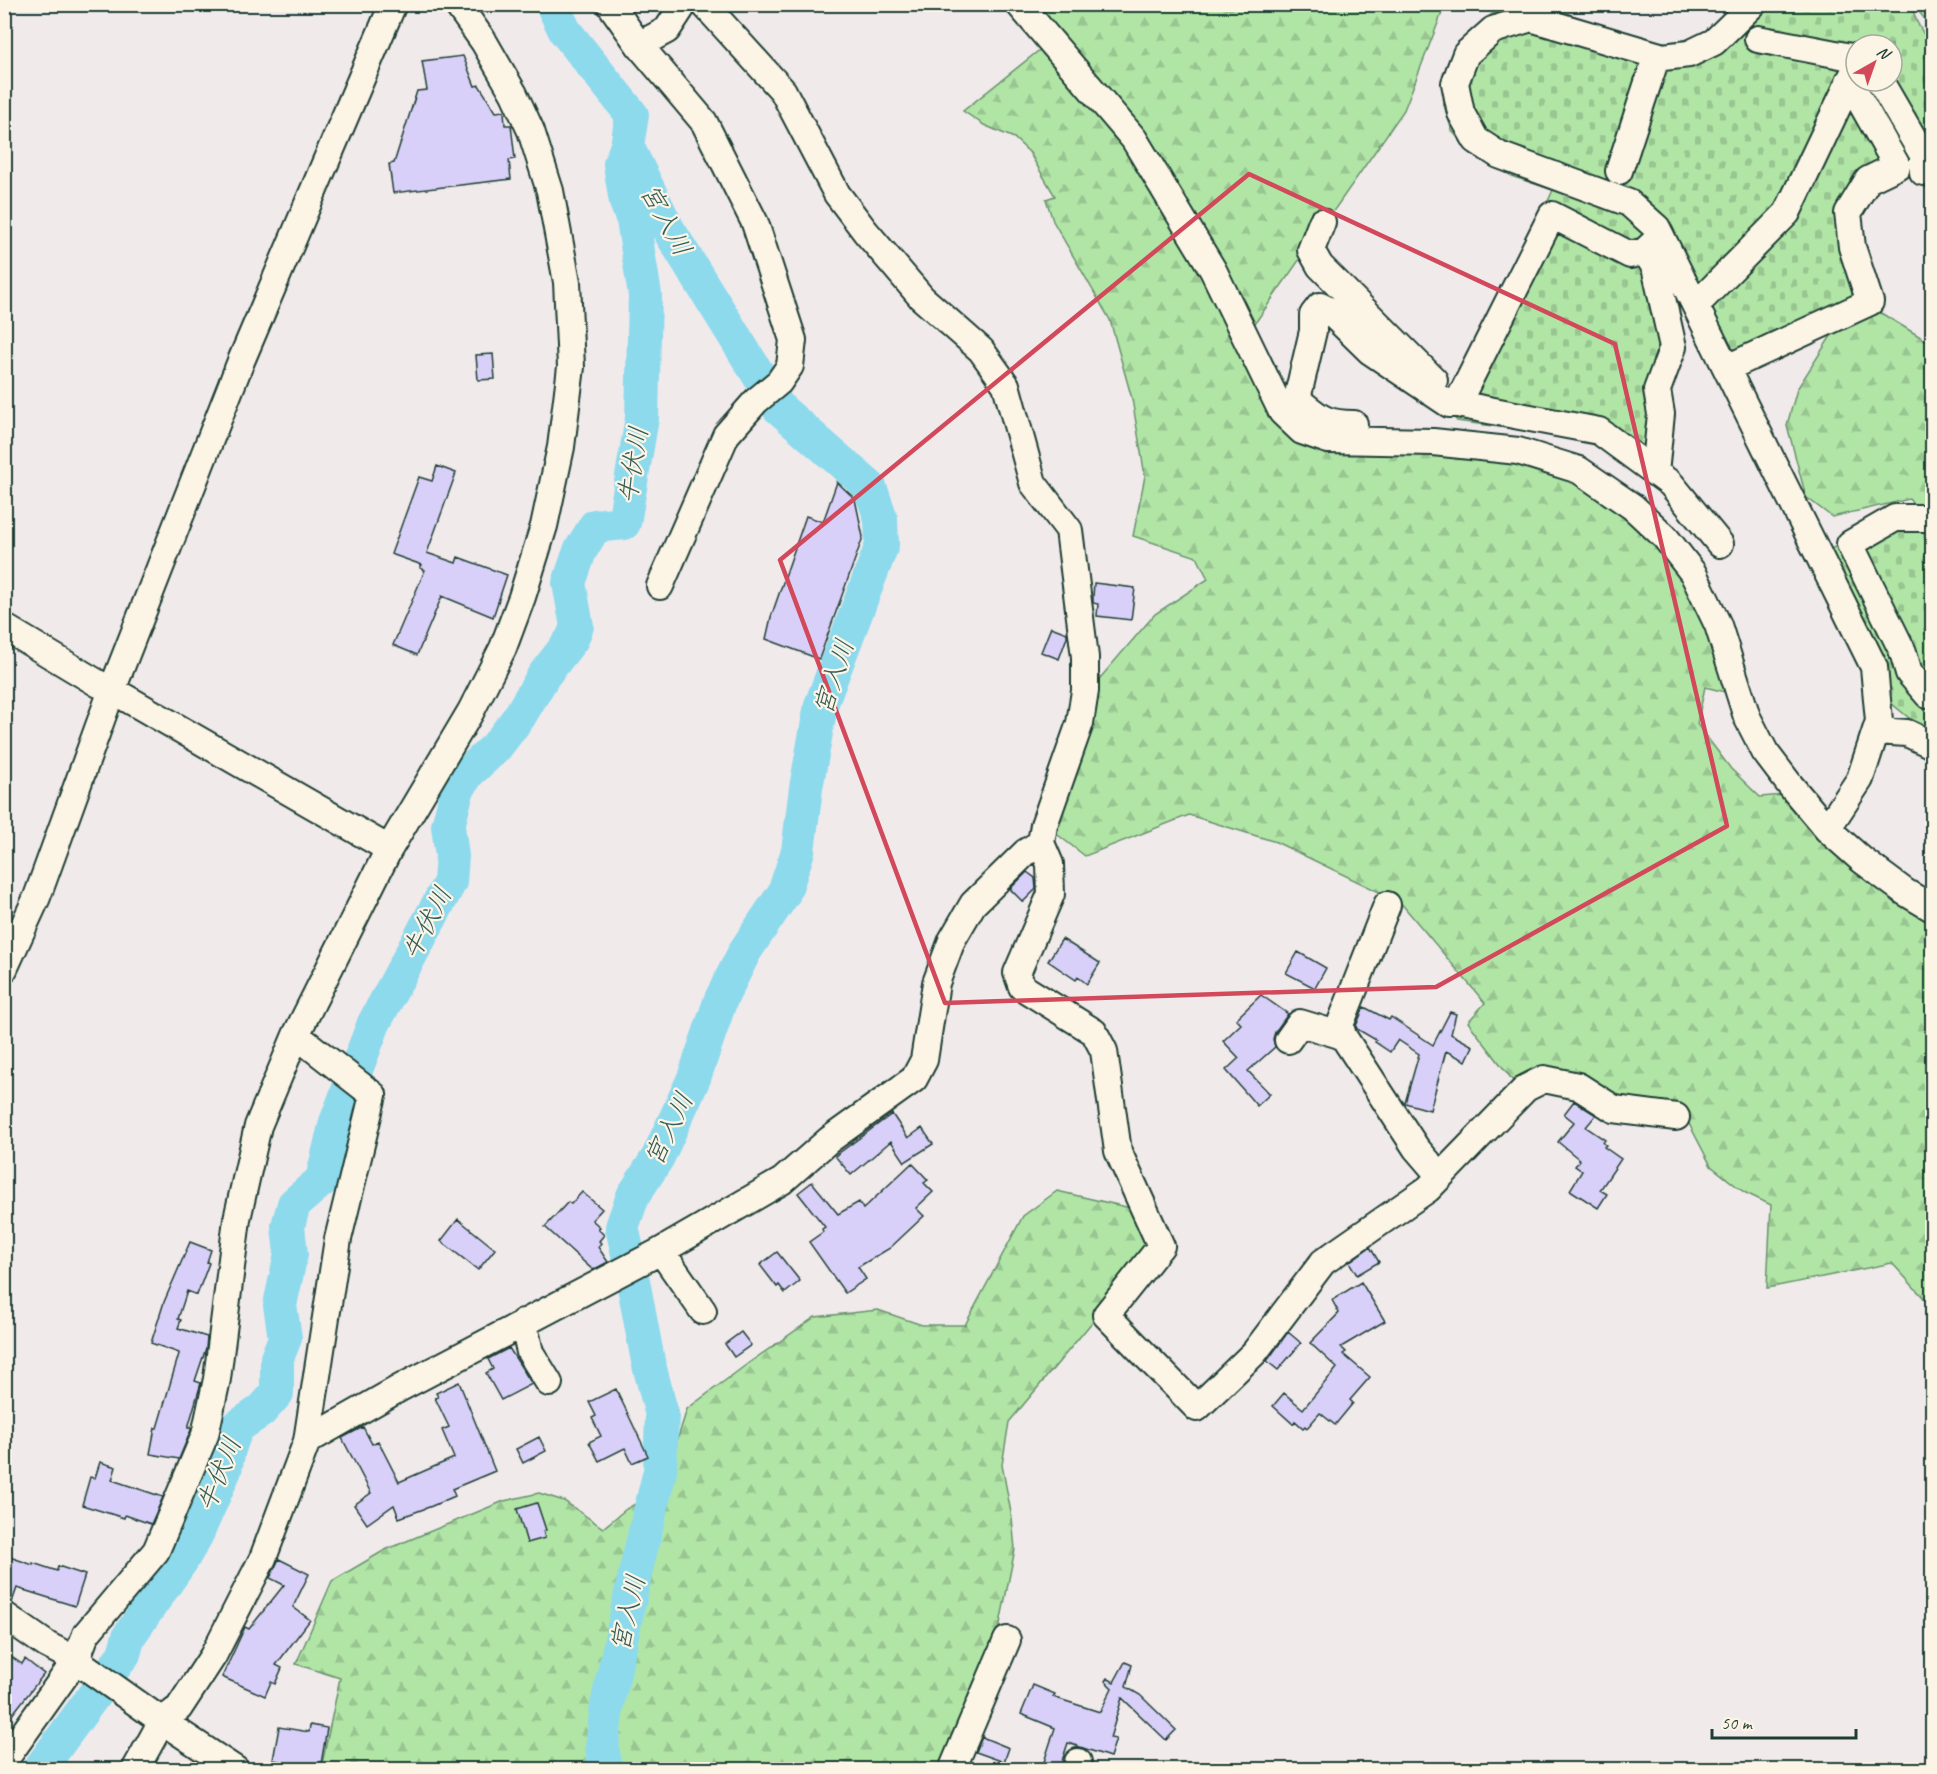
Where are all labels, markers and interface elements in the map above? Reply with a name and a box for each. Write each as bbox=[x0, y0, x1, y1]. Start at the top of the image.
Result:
north arrow bbox=[1844, 33, 1904, 93]
text: N bbox=[1873, 41, 1896, 65]
water label: 宮入川 bbox=[633, 178, 699, 262]
water label: 牛伏川 bbox=[611, 424, 655, 506]
water label: 宮入川 bbox=[806, 635, 862, 719]
water label: 牛伏川 bbox=[395, 881, 459, 965]
water label: 宮入川 bbox=[637, 1087, 701, 1171]
water label: 牛伏川 bbox=[189, 1432, 249, 1516]
water label: 宮入川 bbox=[603, 1571, 653, 1655]
scale bar bbox=[1712, 1702, 1856, 1740]
text: 50 m bbox=[1721, 1712, 1754, 1734]

